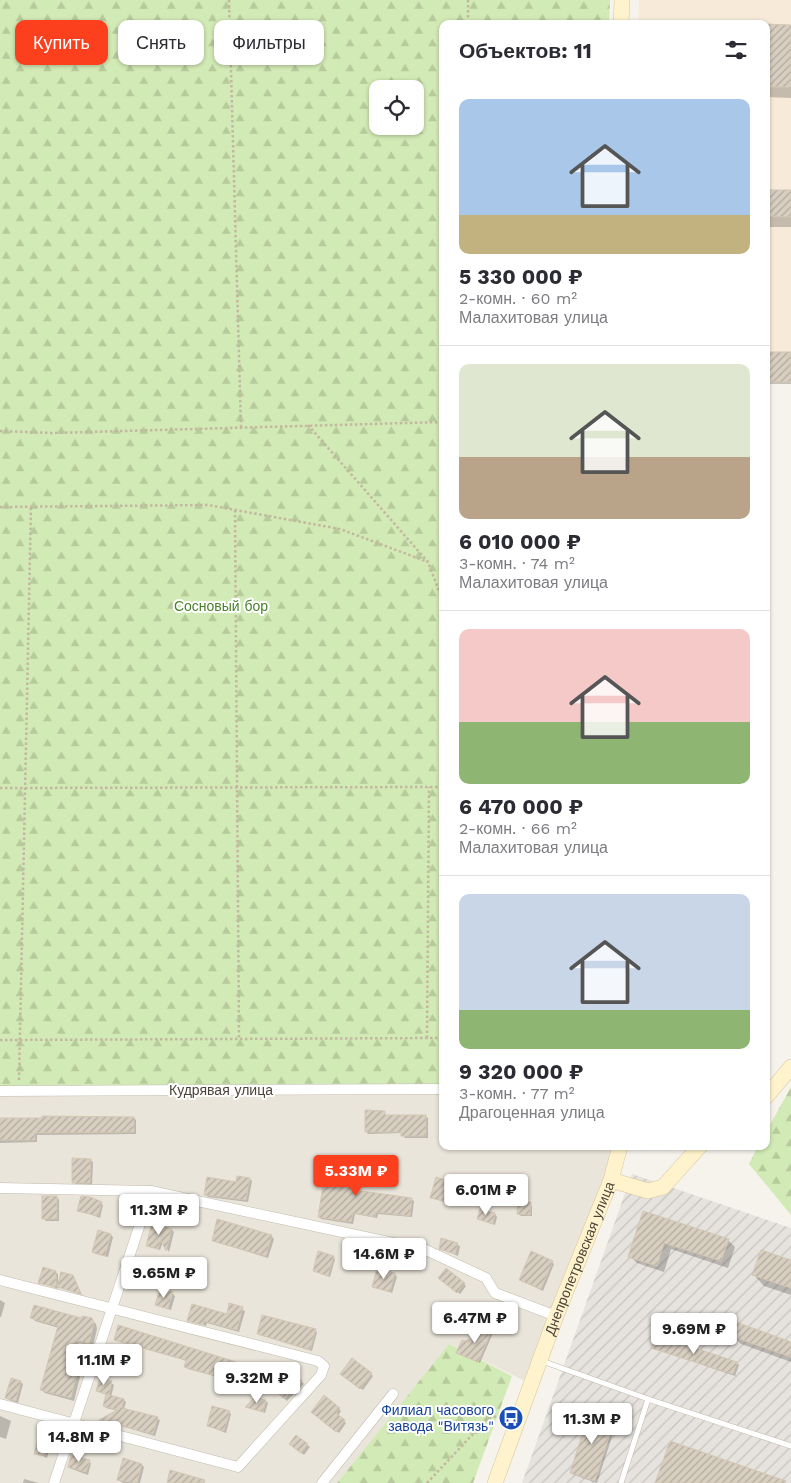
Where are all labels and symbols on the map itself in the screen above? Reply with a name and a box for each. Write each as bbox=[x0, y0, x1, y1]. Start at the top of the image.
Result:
park label: Сосновый бор bbox=[174, 598, 268, 614]
street label: Кудрявая улица bbox=[169, 1082, 273, 1098]
pin: 5.33M ₽ bbox=[310, 1154, 402, 1197]
pin: 6.01M ₽ bbox=[440, 1174, 532, 1216]
street label: Днепропетровская улица bbox=[542, 1179, 618, 1338]
pin: 11.3M ₽ bbox=[113, 1194, 205, 1236]
pin: 14.6M ₽ bbox=[338, 1238, 430, 1280]
pin: 9.65M ₽ bbox=[118, 1256, 210, 1299]
pin: 6.47M ₽ bbox=[429, 1302, 521, 1344]
pin: 9.69M ₽ bbox=[648, 1312, 740, 1355]
pin: 11.1M ₽ bbox=[58, 1344, 150, 1386]
pin: 9.32M ₽ bbox=[211, 1362, 303, 1404]
place label: Филиал часового завода "Витязь" bbox=[381, 1402, 494, 1434]
pin: 11.3M ₽ bbox=[546, 1402, 638, 1445]
bus stop icon: Филиал часового завода "Витязь" bbox=[498, 1405, 524, 1431]
pin: 14.8M ₽ bbox=[33, 1420, 125, 1463]

